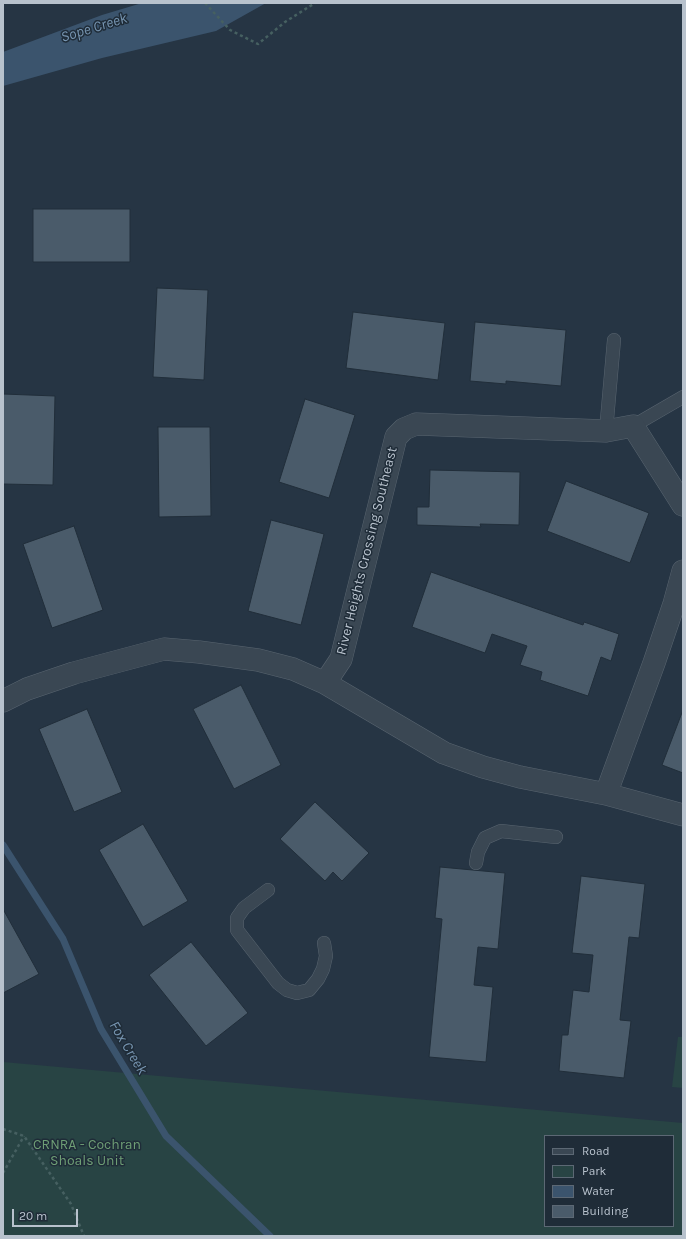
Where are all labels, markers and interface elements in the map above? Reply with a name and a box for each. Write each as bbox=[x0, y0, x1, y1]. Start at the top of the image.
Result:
water label: Sope Creek bbox=[59, 9, 129, 47]
street label: River Heights Crossing Southeast bbox=[333, 445, 401, 657]
water label: Fox Creek bbox=[105, 1018, 151, 1078]
legend bbox=[544, 1135, 674, 1227]
park label: CRNRA - Cochran Shoals Unit bbox=[33, 1137, 141, 1170]
text: Road bbox=[582, 1144, 610, 1158]
text: Park bbox=[582, 1164, 606, 1178]
text: Water bbox=[582, 1184, 614, 1198]
scale bar bbox=[14, 1201, 80, 1227]
text: Building bbox=[582, 1204, 628, 1218]
text: 20 m bbox=[19, 1209, 47, 1223]

